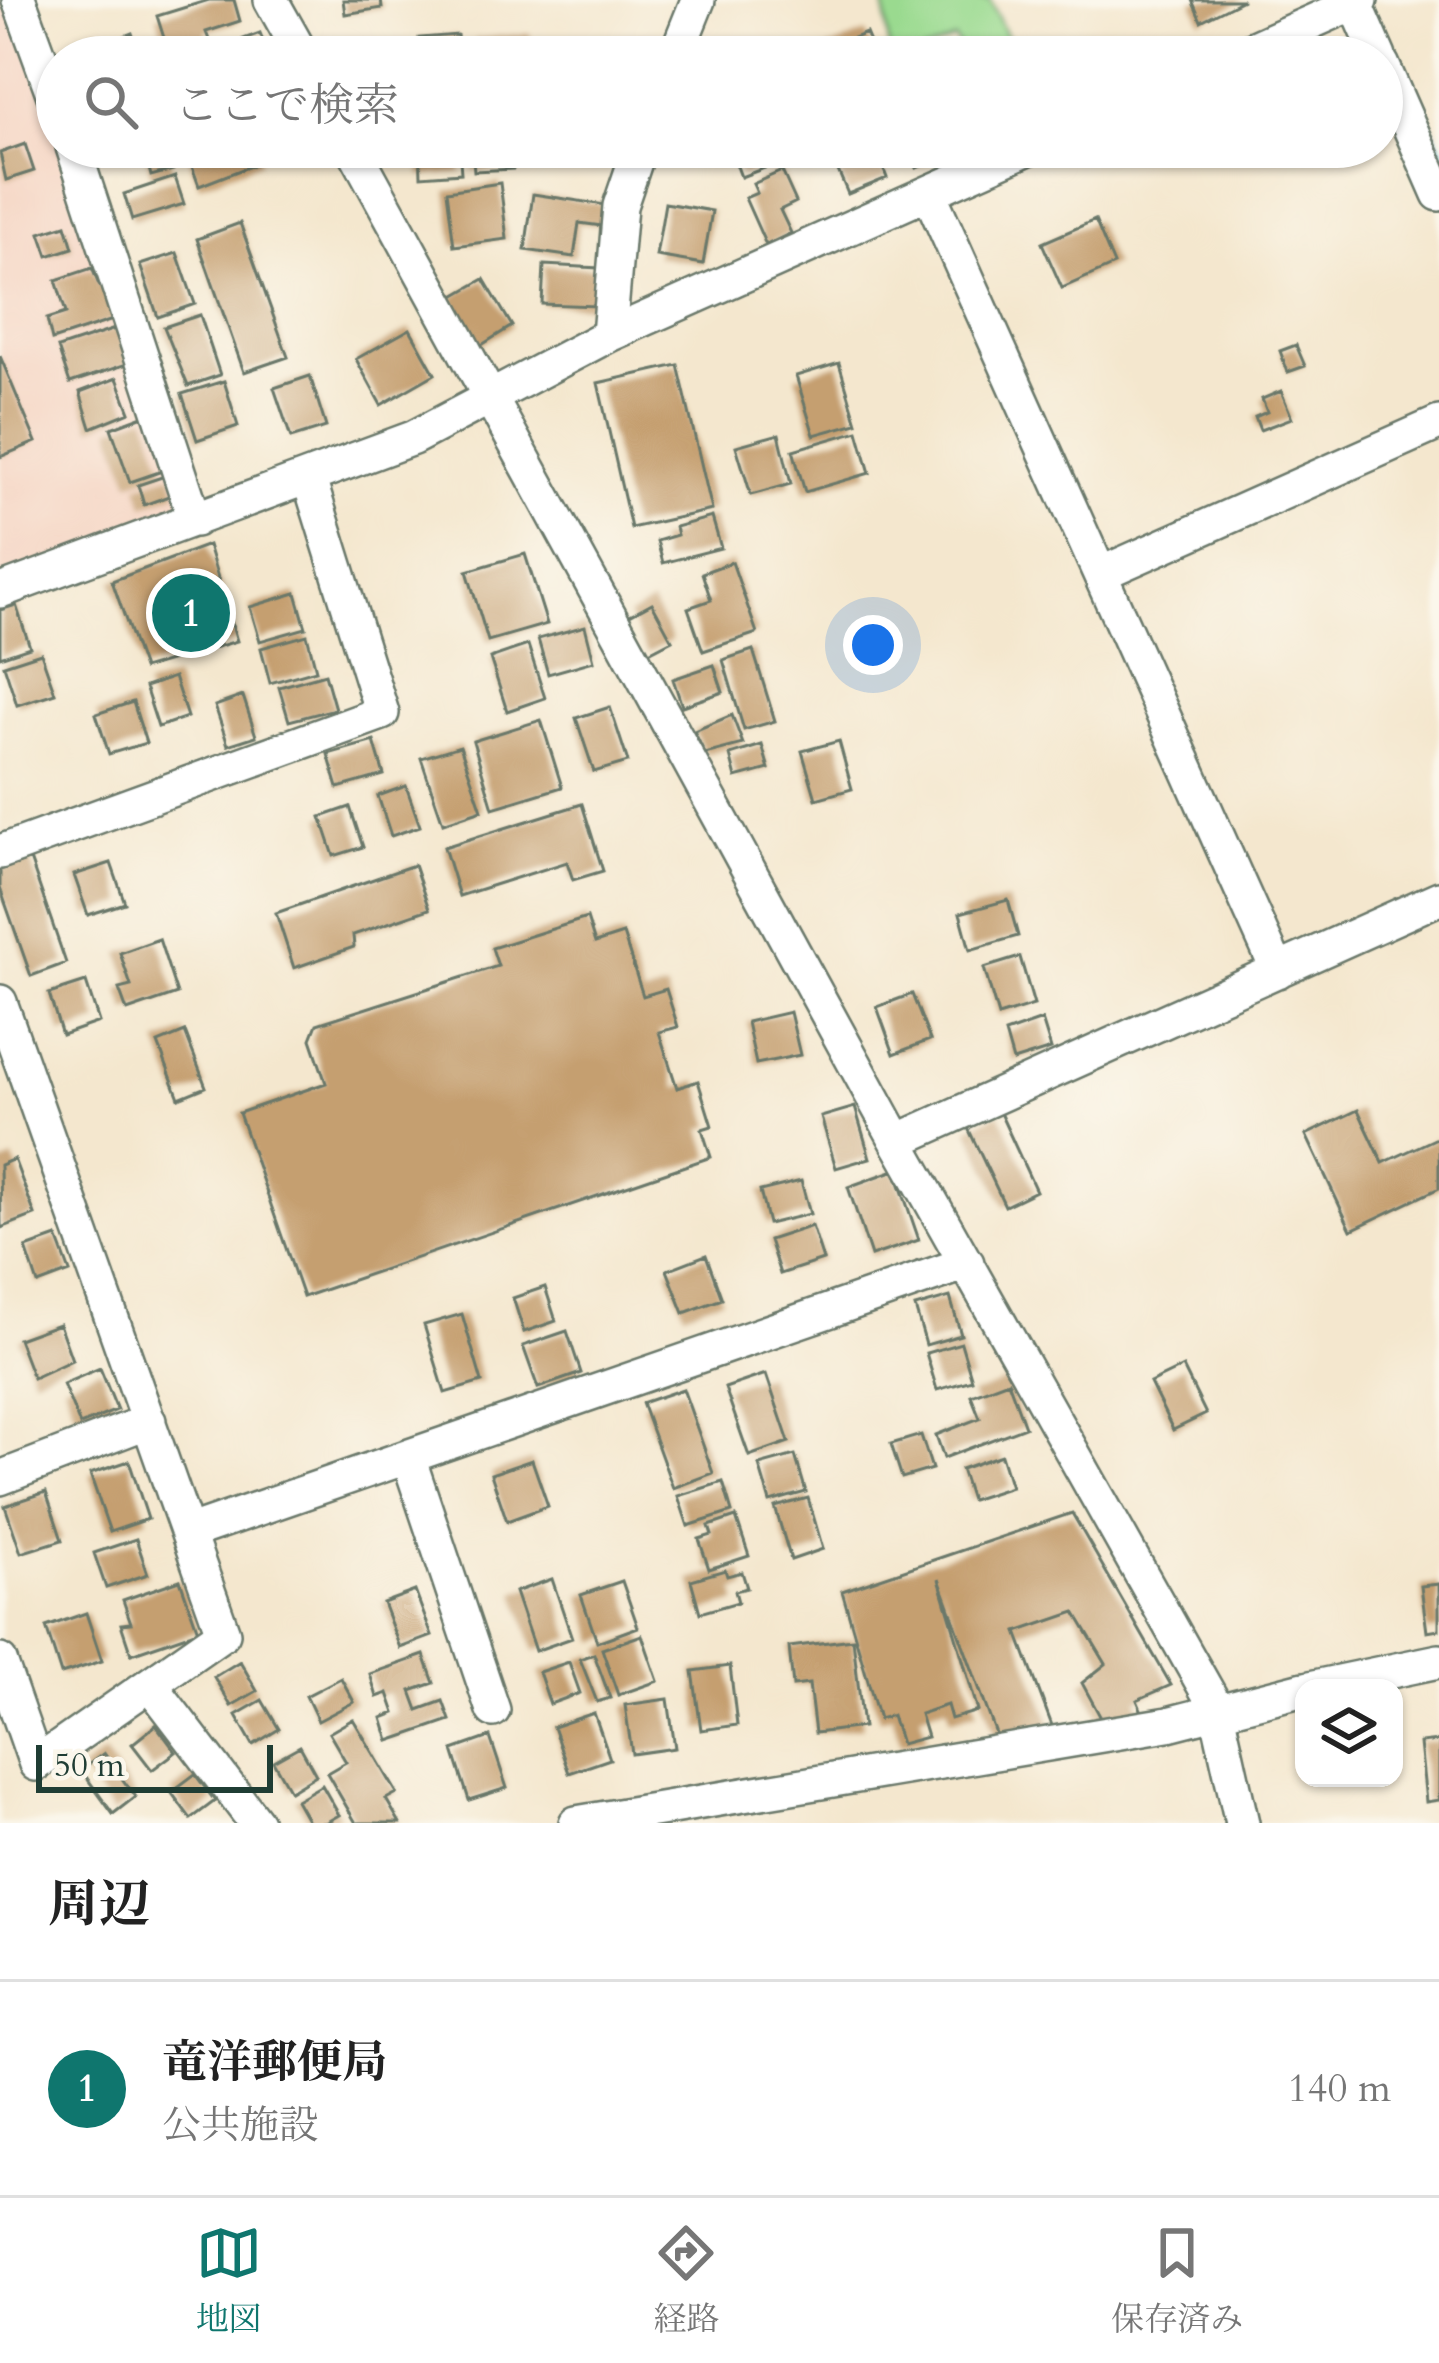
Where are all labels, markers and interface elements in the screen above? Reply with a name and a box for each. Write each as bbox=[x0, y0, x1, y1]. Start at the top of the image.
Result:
search box bbox=[36, 36, 1403, 168]
icon: search bbox=[78, 69, 144, 135]
text: ここで検索 bbox=[174, 75, 399, 136]
pin: 1 bbox=[152, 568, 230, 658]
your location bbox=[843, 615, 903, 675]
map controls bbox=[1295, 1679, 1403, 1787]
button: layers bbox=[1295, 1679, 1403, 1787]
scale bar bbox=[36, 1739, 273, 1792]
text: 50 m bbox=[54, 1743, 125, 1788]
text: 周辺 bbox=[48, 1870, 150, 1940]
text: 竜洋郵便局 bbox=[162, 2032, 387, 2093]
text: 1 bbox=[77, 2062, 97, 2115]
text: 140 m bbox=[1288, 2062, 1391, 2115]
text: 公共施設 bbox=[162, 2099, 318, 2152]
tab: 地図 bbox=[196, 2220, 262, 2342]
tab: 経路 bbox=[653, 2220, 719, 2342]
tab: 保存済み bbox=[1111, 2220, 1243, 2342]

